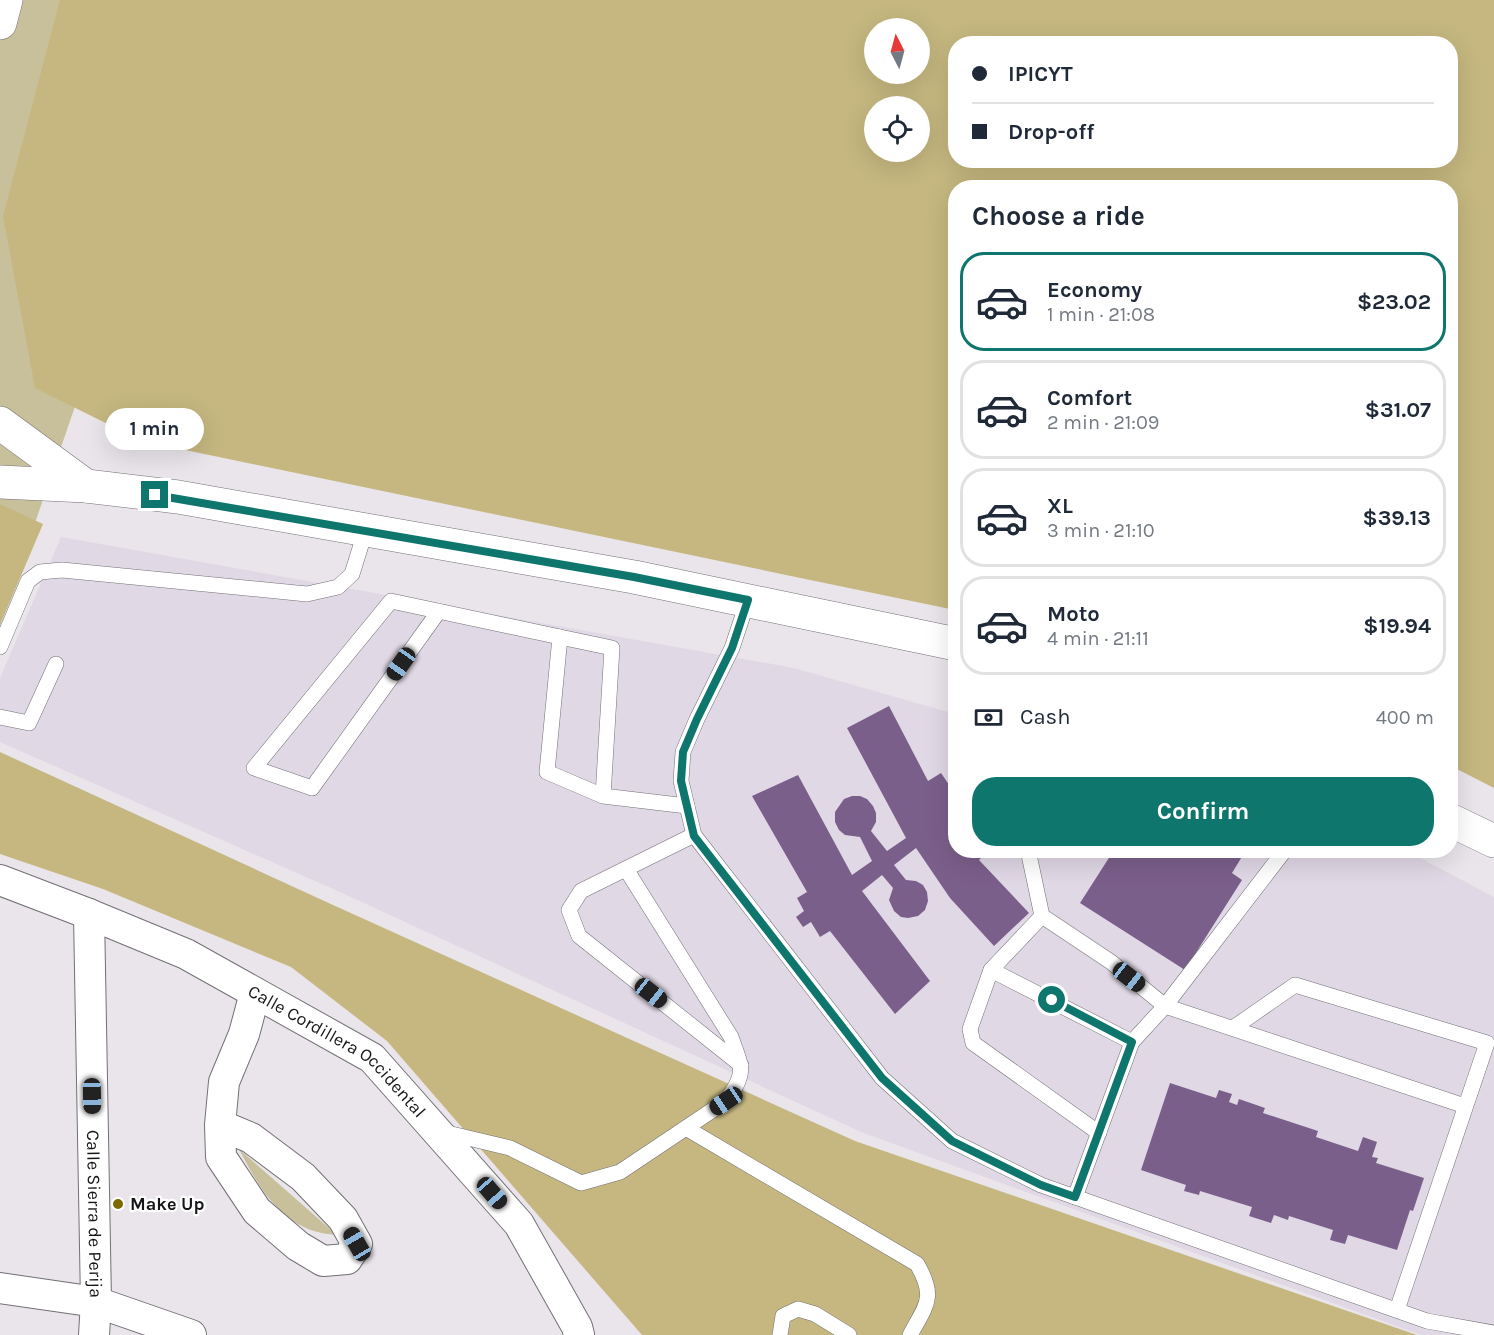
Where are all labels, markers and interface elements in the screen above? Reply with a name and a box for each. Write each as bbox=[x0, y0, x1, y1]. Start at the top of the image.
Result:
north arrow bbox=[864, 18, 930, 84]
map controls bbox=[864, 18, 930, 162]
text: IPICYT bbox=[1008, 61, 1073, 87]
button: locate bbox=[864, 96, 930, 162]
text: Drop-off bbox=[1008, 119, 1094, 145]
text: Choose a ride bbox=[972, 200, 1145, 232]
icon: car bbox=[975, 275, 1029, 329]
text: Economy bbox=[1047, 277, 1142, 303]
text: $23.02 bbox=[1357, 289, 1431, 315]
text: 1 min · 21:08 bbox=[1047, 303, 1155, 326]
icon: car bbox=[975, 383, 1029, 437]
text: Comfort bbox=[1047, 385, 1132, 411]
text: $31.07 bbox=[1365, 397, 1431, 423]
callout: 1 min bbox=[106, 408, 204, 450]
text: 2 min · 21:09 bbox=[1047, 411, 1159, 434]
text: 1 min bbox=[129, 417, 180, 440]
route end bbox=[141, 481, 168, 508]
icon: car bbox=[975, 491, 1029, 545]
text: XL bbox=[1047, 493, 1073, 519]
text: $39.13 bbox=[1362, 505, 1431, 531]
text: 3 min · 21:10 bbox=[1047, 519, 1155, 542]
icon: car bbox=[975, 599, 1029, 653]
text: Moto bbox=[1047, 601, 1100, 627]
text: $19.94 bbox=[1363, 613, 1431, 639]
text: 4 min · 21:11 bbox=[1047, 627, 1149, 650]
car bbox=[383, 644, 419, 684]
icon: cash bbox=[972, 701, 1005, 734]
text: Cash bbox=[1020, 704, 1070, 730]
text: 400 m bbox=[1376, 706, 1434, 729]
button: Confirm bbox=[972, 777, 1434, 846]
car bbox=[1109, 959, 1149, 995]
car bbox=[631, 975, 671, 1011]
street label: Calle Cordillera Occidental bbox=[244, 980, 431, 1122]
route start bbox=[1038, 986, 1065, 1013]
car bbox=[83, 1078, 101, 1114]
car bbox=[706, 1083, 746, 1119]
street label: Calle Sierra de Perija bbox=[82, 1130, 107, 1298]
car bbox=[473, 1174, 511, 1212]
place label: Make Up bbox=[130, 1193, 204, 1215]
marker: Make Up bbox=[111, 1197, 125, 1211]
car bbox=[340, 1224, 374, 1264]

